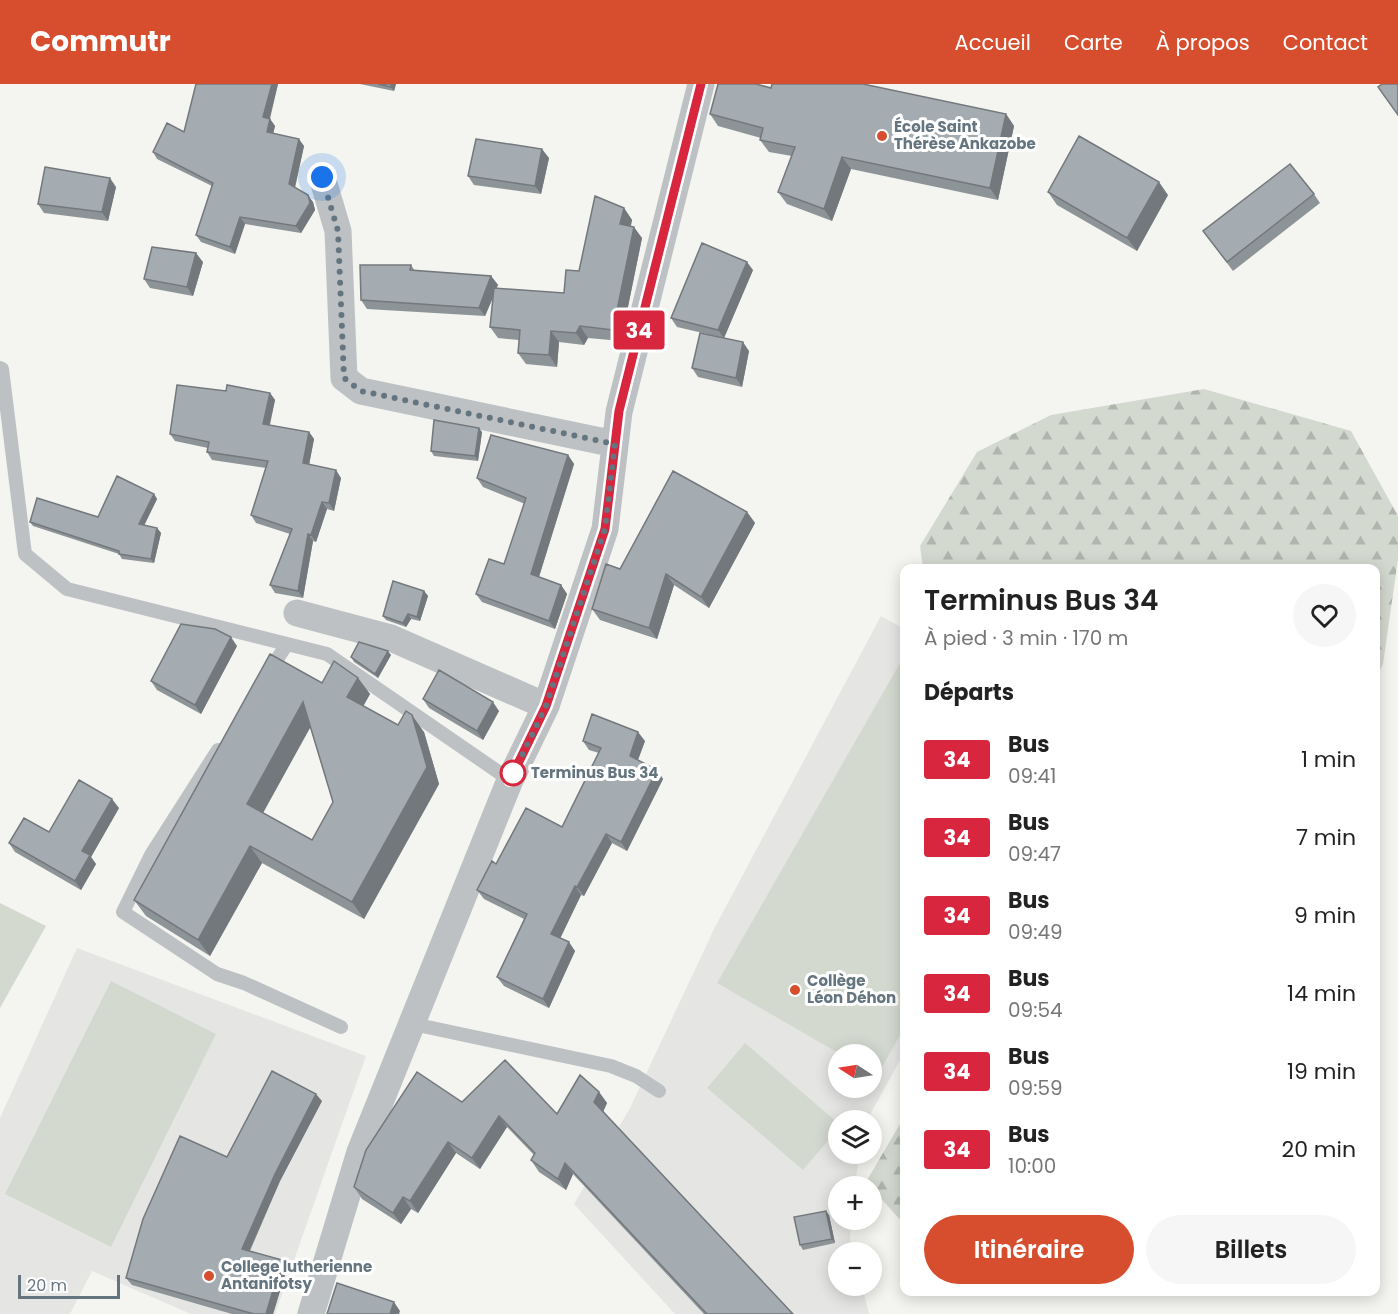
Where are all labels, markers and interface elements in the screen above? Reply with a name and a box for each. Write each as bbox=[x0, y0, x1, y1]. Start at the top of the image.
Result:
text: Commutr bbox=[30, 22, 171, 61]
text: Accueil bbox=[954, 28, 1031, 57]
text: Carte bbox=[1064, 28, 1123, 57]
text: À propos bbox=[1156, 28, 1250, 57]
text: Contact bbox=[1283, 28, 1368, 57]
place label: École Saint Thérèse Ankazobe bbox=[894, 116, 1036, 154]
marker: École Saint Thérèse Ankazobe bbox=[875, 129, 889, 143]
your location bbox=[307, 162, 337, 192]
line badge: 34 bbox=[612, 310, 666, 350]
text: 34 bbox=[626, 316, 652, 345]
text: Terminus Bus 34 bbox=[924, 581, 1159, 620]
button: heart bbox=[1293, 584, 1356, 647]
text: À pied · 3 min · 170 m bbox=[924, 624, 1128, 652]
text: Départs bbox=[924, 677, 1014, 708]
text: Bus bbox=[1008, 729, 1050, 760]
text: 1 min bbox=[1301, 744, 1356, 775]
text: 34 bbox=[944, 745, 970, 774]
marker: Terminus Bus 34 bbox=[500, 760, 526, 786]
place label: Terminus Bus 34 bbox=[531, 762, 658, 783]
text: 09:41 bbox=[1008, 762, 1056, 790]
text: Bus bbox=[1008, 807, 1050, 838]
text: 7 min bbox=[1296, 822, 1356, 853]
text: 34 bbox=[944, 823, 970, 852]
text: 09:47 bbox=[1008, 840, 1061, 868]
text: Bus bbox=[1008, 885, 1050, 916]
text: 9 min bbox=[1294, 900, 1356, 931]
text: 34 bbox=[944, 901, 970, 930]
text: 09:49 bbox=[1008, 918, 1063, 946]
text: Bus bbox=[1008, 963, 1050, 994]
place label: Collège Léon Déhon bbox=[807, 970, 896, 1008]
text: 14 min bbox=[1287, 978, 1356, 1009]
text: 34 bbox=[944, 979, 970, 1008]
marker: Collège Léon Déhon bbox=[788, 983, 802, 997]
text: 09:54 bbox=[1008, 996, 1063, 1024]
text: Bus bbox=[1008, 1041, 1050, 1072]
north arrow bbox=[828, 1044, 882, 1098]
map controls bbox=[828, 1044, 882, 1296]
text: 19 min bbox=[1287, 1056, 1356, 1087]
text: 34 bbox=[944, 1057, 970, 1086]
text: 09:59 bbox=[1008, 1074, 1063, 1102]
button: layers bbox=[828, 1110, 882, 1164]
text: Bus bbox=[1008, 1119, 1050, 1150]
text: 20 min bbox=[1282, 1134, 1356, 1165]
text: 34 bbox=[944, 1135, 970, 1164]
text: 10:00 bbox=[1008, 1152, 1056, 1180]
button: + bbox=[828, 1176, 882, 1230]
button: Itinéraire bbox=[924, 1215, 1134, 1284]
button: Billets bbox=[1146, 1215, 1356, 1284]
button: − bbox=[828, 1242, 882, 1296]
place label: College lutherienne Antanifotsy bbox=[221, 1256, 372, 1294]
marker: College lutherienne Antanifotsy bbox=[202, 1269, 216, 1283]
scale bar bbox=[18, 1272, 120, 1300]
text: 20 m bbox=[27, 1274, 67, 1297]

